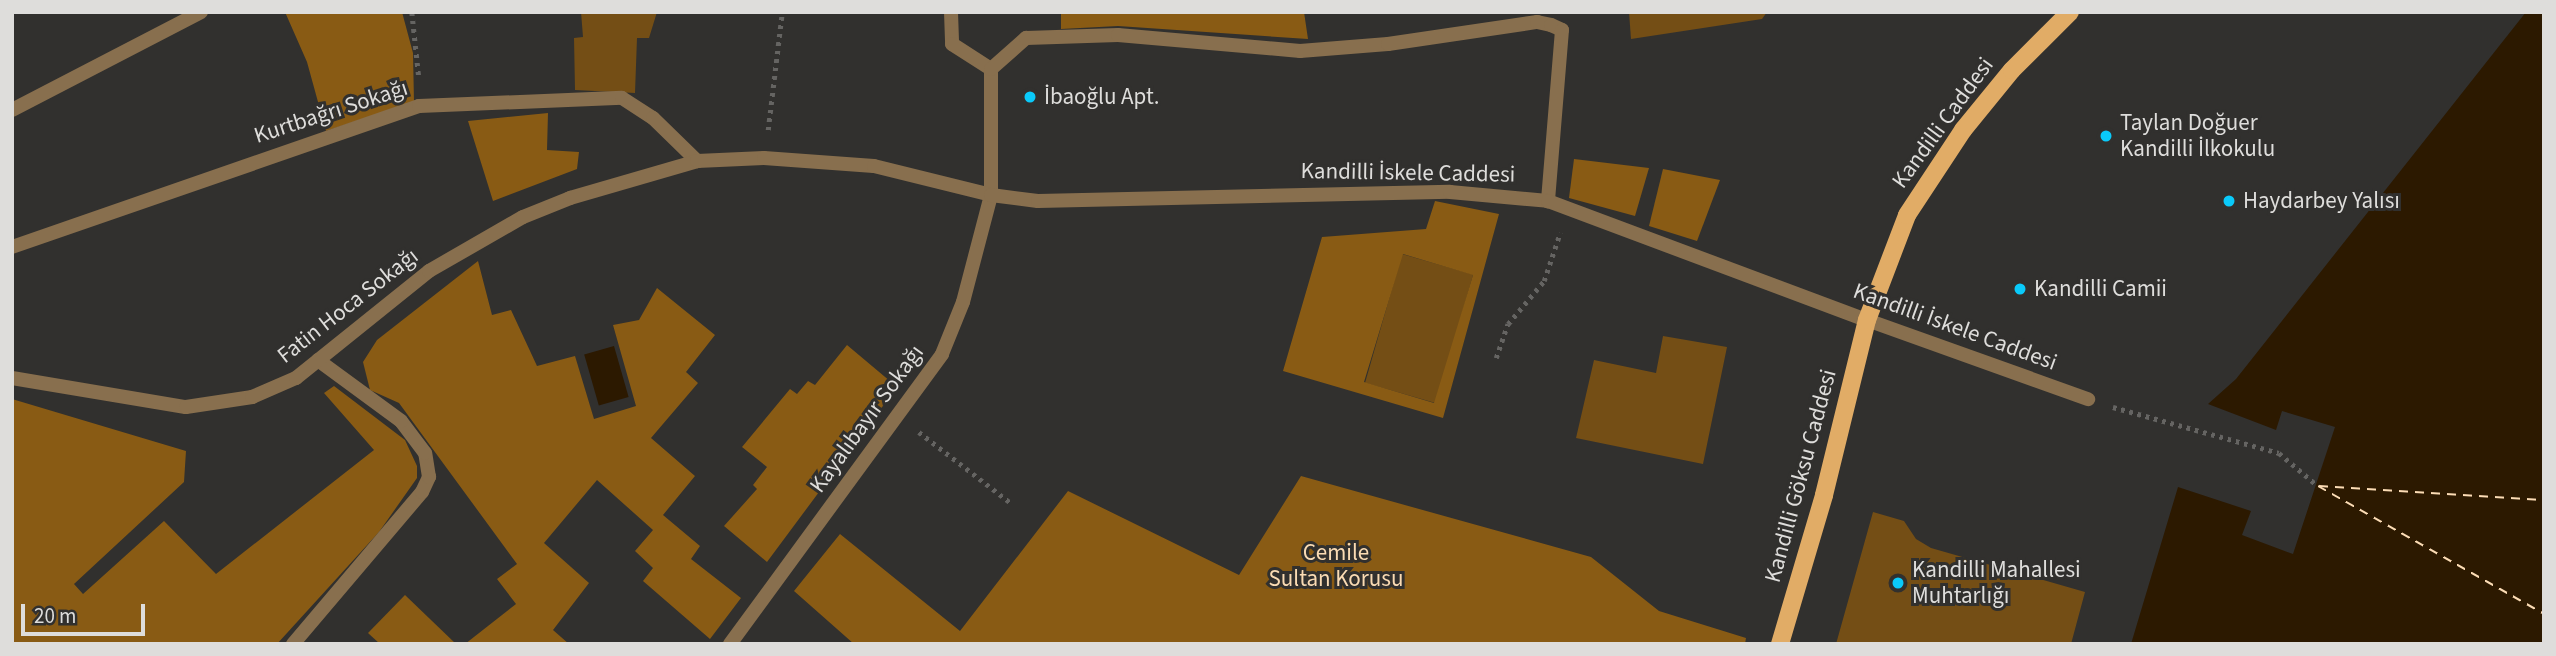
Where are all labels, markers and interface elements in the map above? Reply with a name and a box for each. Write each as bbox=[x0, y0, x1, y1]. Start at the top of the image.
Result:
street label: Kandilli Caddesi bbox=[1886, 52, 2000, 194]
street label: Kurtbağrı Sokağı bbox=[251, 74, 411, 150]
place label: İbaoğlu Apt. bbox=[1044, 83, 1160, 111]
marker: İbaoğlu Apt. bbox=[1022, 89, 1038, 105]
place label: Taylan Doğuer Kandilli İlkokulu bbox=[2120, 109, 2275, 163]
marker: Taylan Doğuer Kandilli İlkokulu bbox=[2098, 128, 2114, 144]
street label: Kandilli İskele Caddesi bbox=[1300, 157, 1516, 189]
place label: Haydarbey Yalısı bbox=[2243, 187, 2400, 215]
marker: Haydarbey Yalısı bbox=[2221, 193, 2237, 209]
street label: Fatin Hoca Sokağı bbox=[272, 242, 424, 370]
place label: Kandilli Camii bbox=[2034, 275, 2167, 303]
street label: Kandilli İskele Caddesi bbox=[1849, 277, 2061, 377]
marker: Kandilli Camii bbox=[2012, 281, 2028, 297]
street label: Kayalıbayır Sokağı bbox=[804, 340, 930, 498]
street label: Kandilli Göksu Caddesi bbox=[1759, 366, 1843, 586]
park label: Cemile Sultan Korusu bbox=[1269, 539, 1403, 593]
place label: Kandilli Mahallesi Muhtarlığı bbox=[1912, 556, 2081, 610]
marker: Kandilli Mahallesi Muhtarlığı bbox=[1890, 575, 1906, 591]
scale bar bbox=[24, 590, 149, 634]
text: 20 m bbox=[34, 601, 76, 631]

